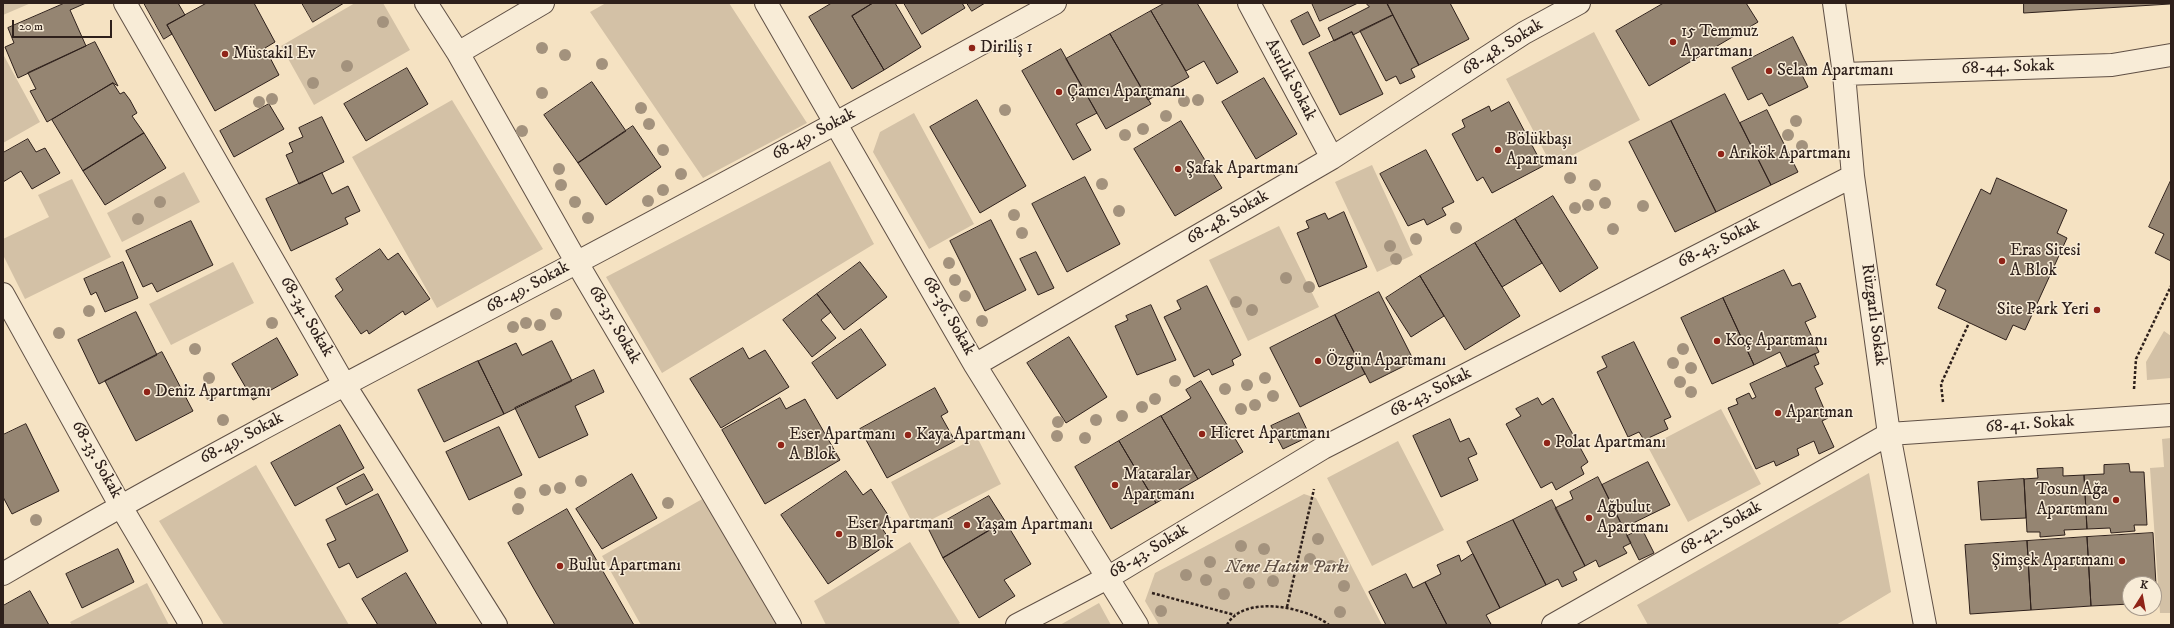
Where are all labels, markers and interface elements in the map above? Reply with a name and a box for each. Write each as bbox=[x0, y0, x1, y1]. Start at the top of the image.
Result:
scale bar bbox=[14, 12, 114, 38]
street label: 68-48. Sokak bbox=[1459, 15, 1547, 81]
text: 20 m bbox=[19, 19, 43, 34]
place label: 15 Temmuz Apartmanı bbox=[1681, 22, 1758, 62]
street label: Asırlık Sokak bbox=[1260, 36, 1320, 124]
marker: 15 Temmuz Apartmanı bbox=[1668, 37, 1678, 47]
place label: Diriliş 1 bbox=[980, 38, 1033, 58]
marker: Diriliş 1 bbox=[967, 43, 977, 53]
place label: Müstakil Ev bbox=[233, 44, 316, 64]
marker: Müstakil Ev bbox=[220, 49, 230, 59]
street label: 68-44. Sokak bbox=[1961, 56, 2055, 80]
place label: Selam Apartmanı bbox=[1777, 61, 1893, 81]
marker: Selam Apartmanı bbox=[1764, 66, 1774, 76]
place label: Çamcı Apartmanı bbox=[1067, 82, 1185, 102]
marker: Çamcı Apartmanı bbox=[1054, 87, 1064, 97]
street label: 68-49. Sokak bbox=[769, 105, 859, 165]
place label: Bölükbaşı Apartmanı bbox=[1506, 130, 1578, 170]
place label: Arıkök Apartmanı bbox=[1729, 144, 1851, 164]
marker: Bölükbaşı Apartmanı bbox=[1493, 145, 1503, 155]
marker: Arıkök Apartmanı bbox=[1716, 149, 1726, 159]
place label: Şafak Apartmanı bbox=[1186, 159, 1298, 179]
marker: Şafak Apartmanı bbox=[1173, 164, 1183, 174]
street label: 68-48. Sokak bbox=[1183, 186, 1273, 250]
street label: 68-43. Sokak bbox=[1675, 215, 1763, 273]
place label: Eras Sitesi A Blok bbox=[2010, 241, 2081, 281]
marker: Eras Sitesi A Blok bbox=[1997, 256, 2007, 266]
street label: 68-49. Sokak bbox=[483, 258, 573, 318]
street label: Rüzgarlı Sokak bbox=[1856, 263, 1890, 367]
street label: 68-34. Sokak bbox=[275, 273, 337, 361]
street label: 68-36. Sokak bbox=[917, 273, 979, 359]
street label: 68-35. Sokak bbox=[583, 282, 645, 368]
place label: Site Park Yeri bbox=[1997, 300, 2089, 320]
marker: Site Park Yeri bbox=[2092, 305, 2102, 315]
place label: Koç Apartmanı bbox=[1725, 331, 1828, 351]
marker: Koç Apartmanı bbox=[1712, 336, 1722, 346]
place label: Özgün Apartmanı bbox=[1326, 351, 1446, 371]
marker: Özgün Apartmanı bbox=[1313, 356, 1323, 366]
street label: 68-43. Sokak bbox=[1387, 364, 1475, 422]
place label: Deniz Apartmanı bbox=[155, 382, 271, 402]
marker: Deniz Apartmanı bbox=[142, 387, 152, 397]
place label: Apartman bbox=[1786, 403, 1853, 423]
marker: Apartman bbox=[1773, 408, 1783, 418]
street label: 68-49. Sokak bbox=[197, 409, 287, 469]
street label: 68-41. Sokak bbox=[1985, 412, 2075, 438]
street label: 68-33. Sokak bbox=[66, 418, 126, 502]
place label: Hicret Apartmanı bbox=[1210, 424, 1330, 444]
place label: Eser Apartmanı A Blok bbox=[789, 425, 895, 465]
place label: Kaya Apartmanı bbox=[916, 425, 1026, 445]
marker: Hicret Apartmanı bbox=[1197, 429, 1207, 439]
marker: Kaya Apartmanı bbox=[903, 430, 913, 440]
place label: Polat Apartmanı bbox=[1555, 433, 1666, 453]
marker: Polat Apartmanı bbox=[1542, 438, 1552, 448]
marker: Eser Apartmanı A Blok bbox=[776, 440, 786, 450]
place label: Mataralar Apartmanı bbox=[1123, 465, 1195, 505]
marker: Mataralar Apartmanı bbox=[1110, 480, 1120, 490]
place label: Tosun Ağa Apartmanı bbox=[2036, 480, 2108, 520]
marker: Tosun Ağa Apartmanı bbox=[2111, 495, 2121, 505]
street label: 68-42. Sokak bbox=[1676, 497, 1766, 561]
place label: Ağbulut Apartmanı bbox=[1597, 498, 1669, 538]
marker: Ağbulut Apartmanı bbox=[1584, 513, 1594, 523]
place label: Eser Apartmanı B Blok bbox=[847, 514, 953, 554]
place label: Yaşam Apartmanı bbox=[975, 515, 1093, 535]
marker: Yaşam Apartmanı bbox=[962, 520, 972, 530]
street label: 68-43. Sokak bbox=[1105, 520, 1193, 584]
marker: Eser Apartmanı B Blok bbox=[834, 529, 844, 539]
place label: Şimşek Apartmanı bbox=[1992, 551, 2114, 571]
place label: Bulut Apartmanı bbox=[568, 556, 681, 576]
marker: Şimşek Apartmanı bbox=[2117, 556, 2127, 566]
park label: Nene Hatun Parkı bbox=[1225, 558, 1349, 578]
marker: Bulut Apartmanı bbox=[555, 561, 565, 571]
north arrow bbox=[2122, 576, 2162, 616]
text: K bbox=[2139, 578, 2149, 593]

